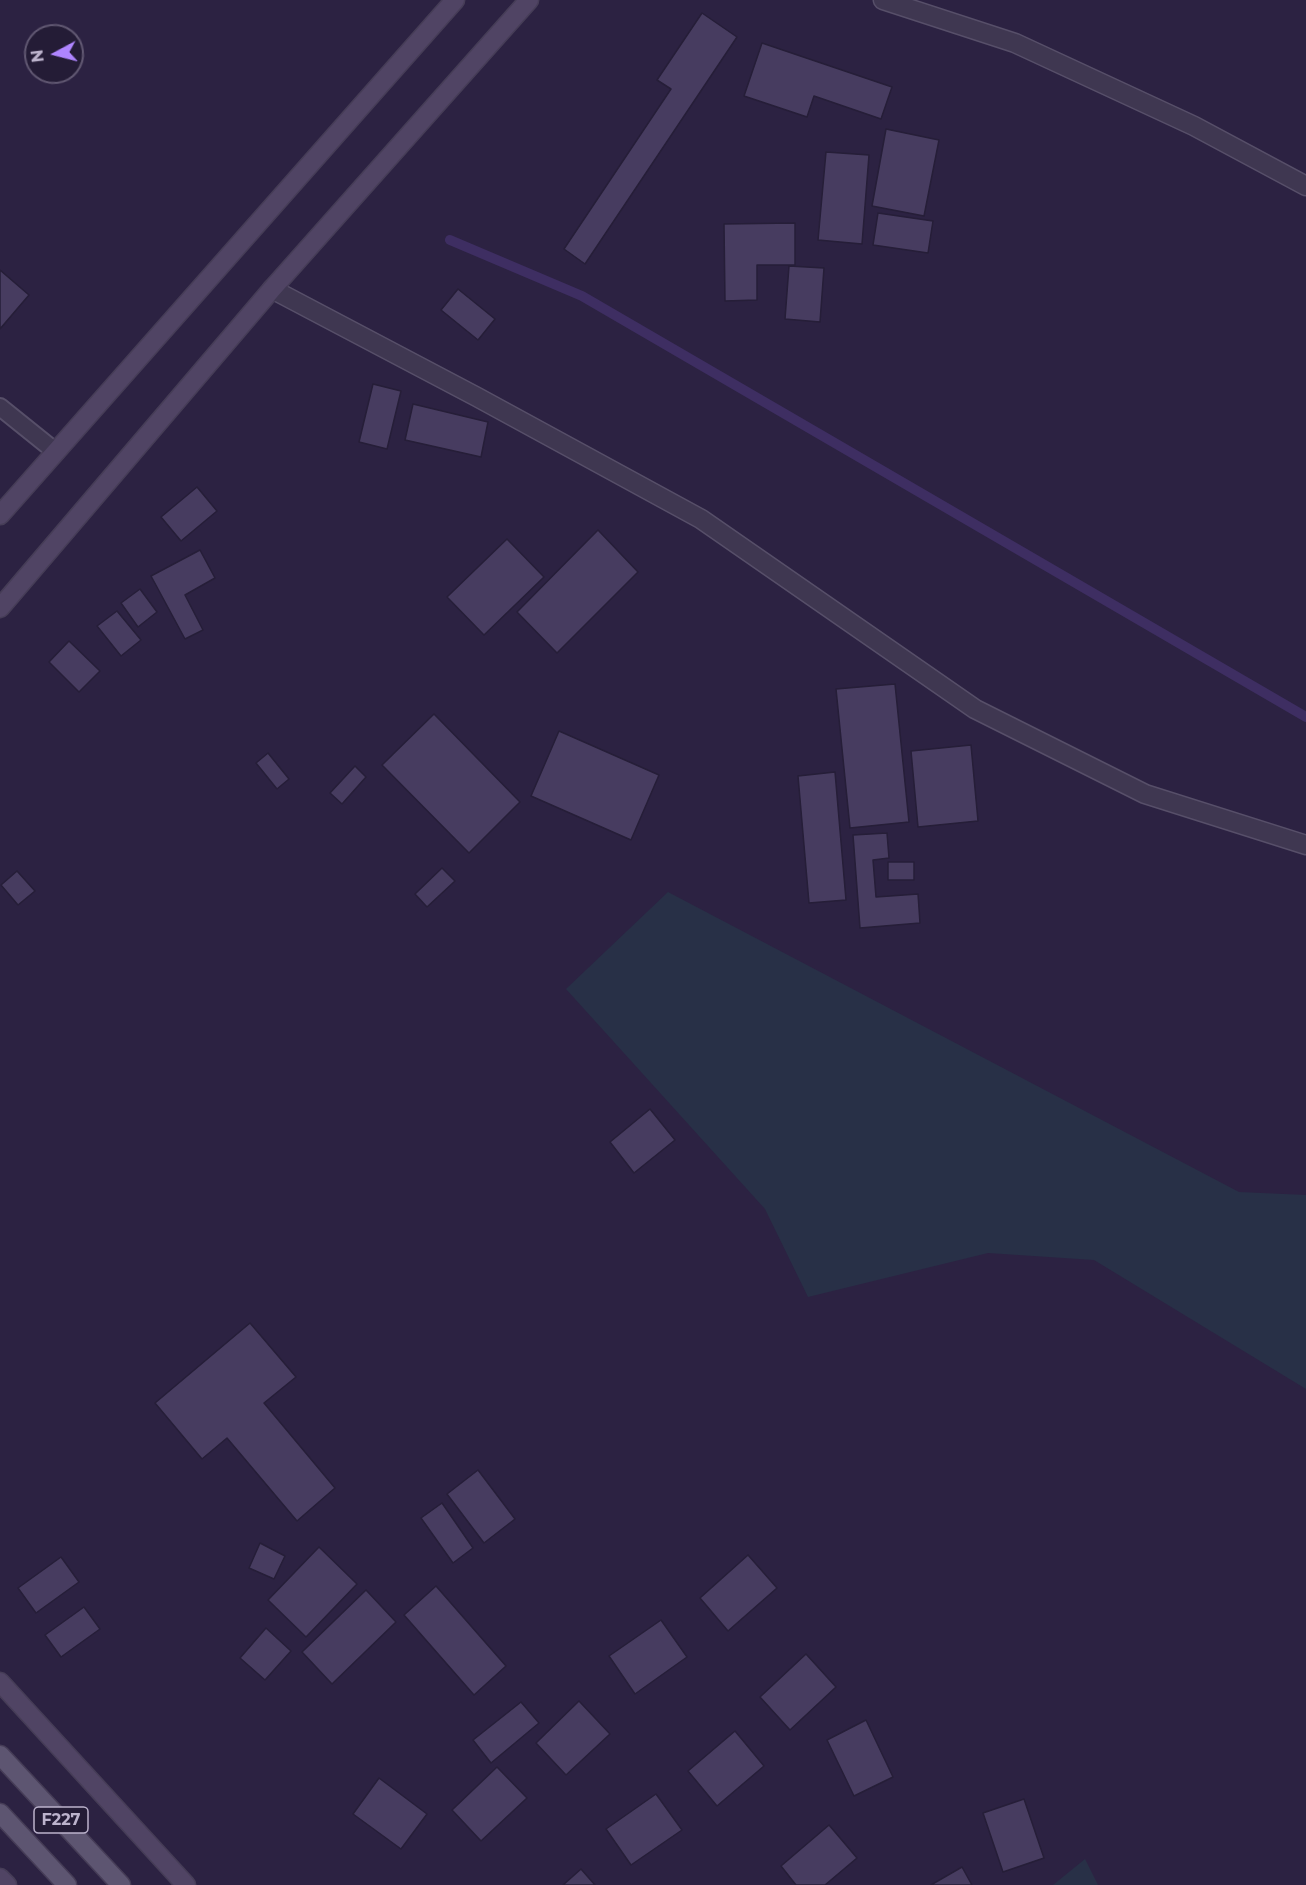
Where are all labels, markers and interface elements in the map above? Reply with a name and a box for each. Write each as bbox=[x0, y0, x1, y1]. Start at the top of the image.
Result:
north arrow bbox=[24, 24, 84, 84]
text: N bbox=[27, 48, 48, 64]
road number: F227 bbox=[34, 1807, 88, 1833]

